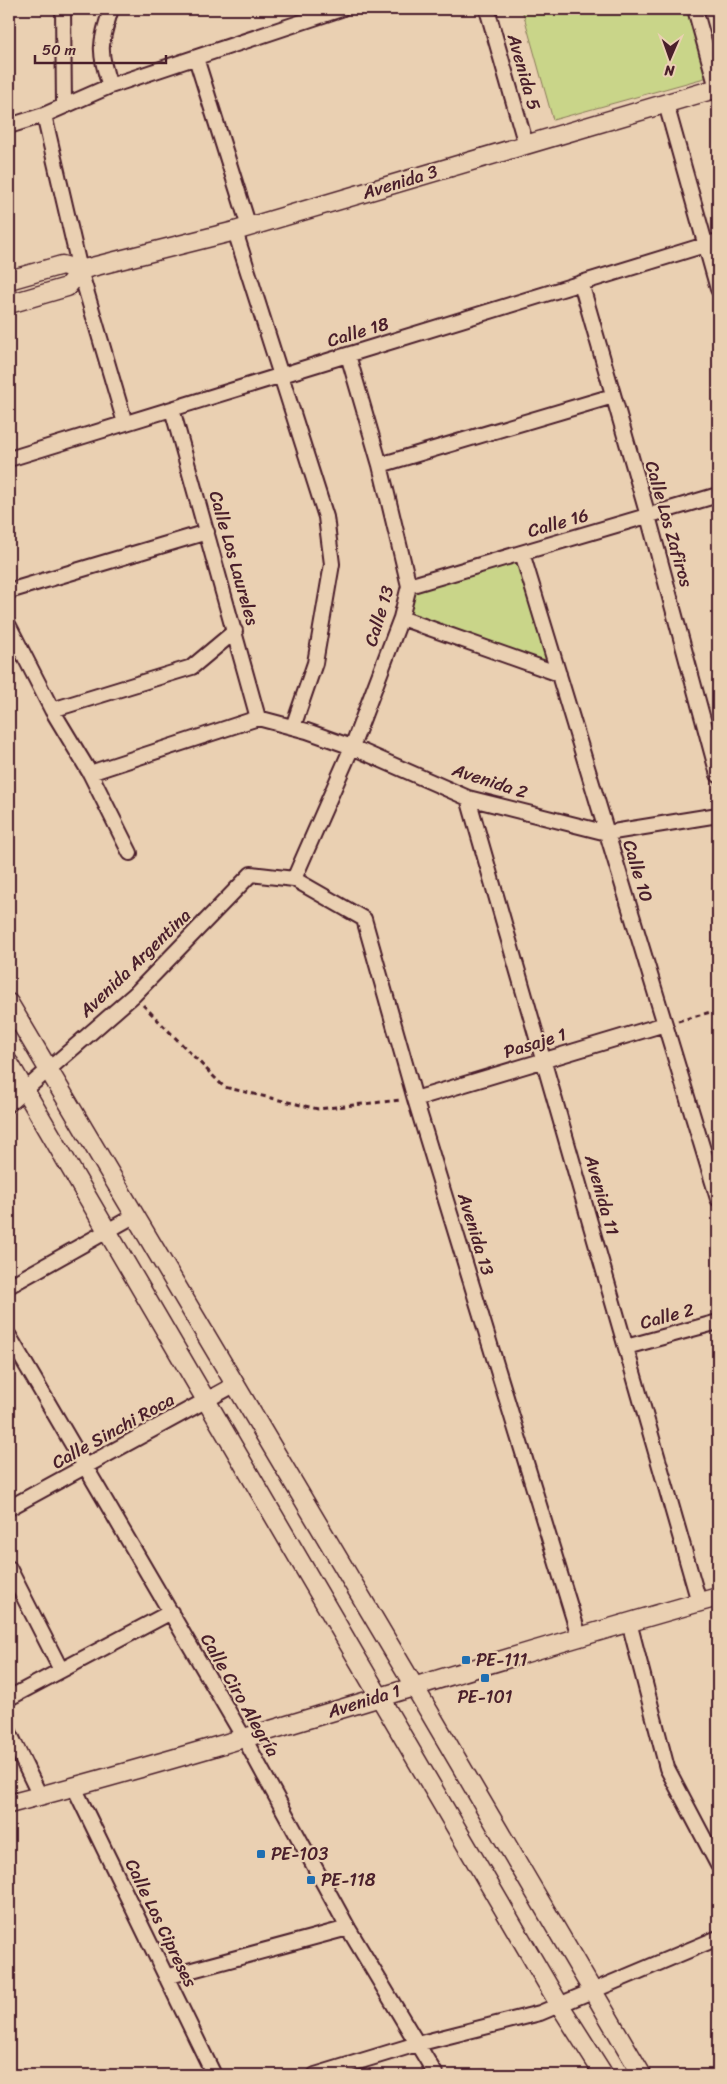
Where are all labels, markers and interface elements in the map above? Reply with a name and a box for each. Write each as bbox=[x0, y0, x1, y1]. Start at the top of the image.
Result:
street label: Avenida 5 bbox=[498, 29, 550, 114]
scale bar bbox=[35, 32, 166, 64]
north arrow bbox=[644, 32, 694, 82]
text: 50 m bbox=[42, 37, 77, 63]
text: N bbox=[664, 58, 676, 83]
street label: Avenida 3 bbox=[357, 155, 442, 209]
street label: Calle 18 bbox=[323, 307, 393, 357]
street label: Calle Los Zafiros bbox=[636, 457, 703, 592]
street label: Calle Los Laureles bbox=[200, 487, 269, 630]
street label: Calle 16 bbox=[524, 499, 592, 547]
street label: Calle 13 bbox=[355, 582, 403, 650]
street label: Avenida 2 bbox=[447, 753, 532, 808]
street label: Calle 10 bbox=[613, 836, 663, 906]
street label: Avenida Argentina bbox=[71, 901, 199, 1026]
street label: Pasaje 1 bbox=[500, 1018, 571, 1068]
street label: Avenida 11 bbox=[575, 1150, 629, 1239]
street label: Avenida 13 bbox=[448, 1188, 504, 1279]
street label: Calle 2 bbox=[636, 1293, 698, 1339]
street label: Calle Sinchi Roca bbox=[45, 1384, 181, 1478]
street label: Calle Ciro Alegría bbox=[192, 1627, 288, 1763]
place label: PE-111 bbox=[476, 1644, 528, 1676]
marker: PE-111 bbox=[460, 1654, 472, 1666]
marker: PE-101 bbox=[479, 1672, 491, 1684]
street label: Avenida 1 bbox=[322, 1675, 405, 1728]
place label: PE-101 bbox=[457, 1681, 513, 1713]
place label: PE-103 bbox=[271, 1838, 328, 1870]
marker: PE-103 bbox=[255, 1848, 267, 1860]
street label: Calle Los Cipreses bbox=[116, 1853, 206, 1994]
place label: PE-118 bbox=[321, 1864, 376, 1896]
marker: PE-118 bbox=[305, 1874, 317, 1886]

